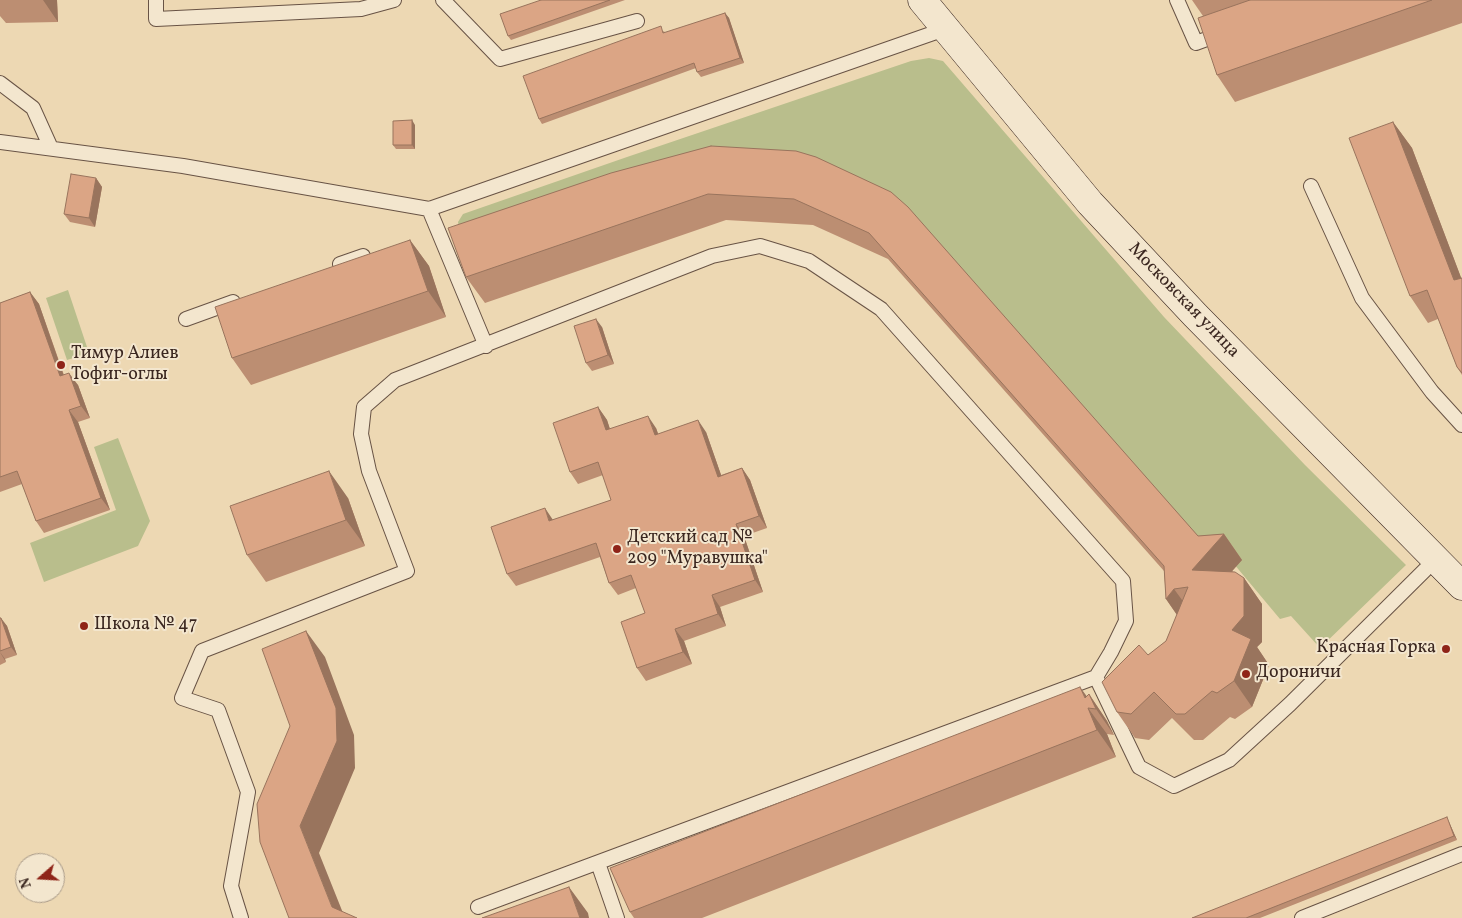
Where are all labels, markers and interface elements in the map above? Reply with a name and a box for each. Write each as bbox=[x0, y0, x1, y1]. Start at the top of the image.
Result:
street label: Московская улица bbox=[1123, 239, 1243, 363]
place label: Тимур Алиев Тофиг-оглы bbox=[71, 344, 179, 386]
marker: Тимур Алиев Тофиг-оглы bbox=[55, 359, 67, 371]
place label: Детский сад № 209 "Муравушка" bbox=[627, 528, 768, 570]
marker: Детский сад № 209 "Муравушка" bbox=[611, 543, 623, 555]
place label: Школа № 47 bbox=[94, 615, 198, 637]
marker: Школа № 47 bbox=[78, 620, 90, 632]
place label: Красная Горка bbox=[1316, 638, 1436, 660]
marker: Красная Горка bbox=[1440, 643, 1452, 655]
place label: Дороничи bbox=[1256, 663, 1341, 685]
marker: Дороничи bbox=[1240, 668, 1252, 680]
north arrow bbox=[15, 853, 65, 903]
text: N bbox=[16, 875, 37, 891]

